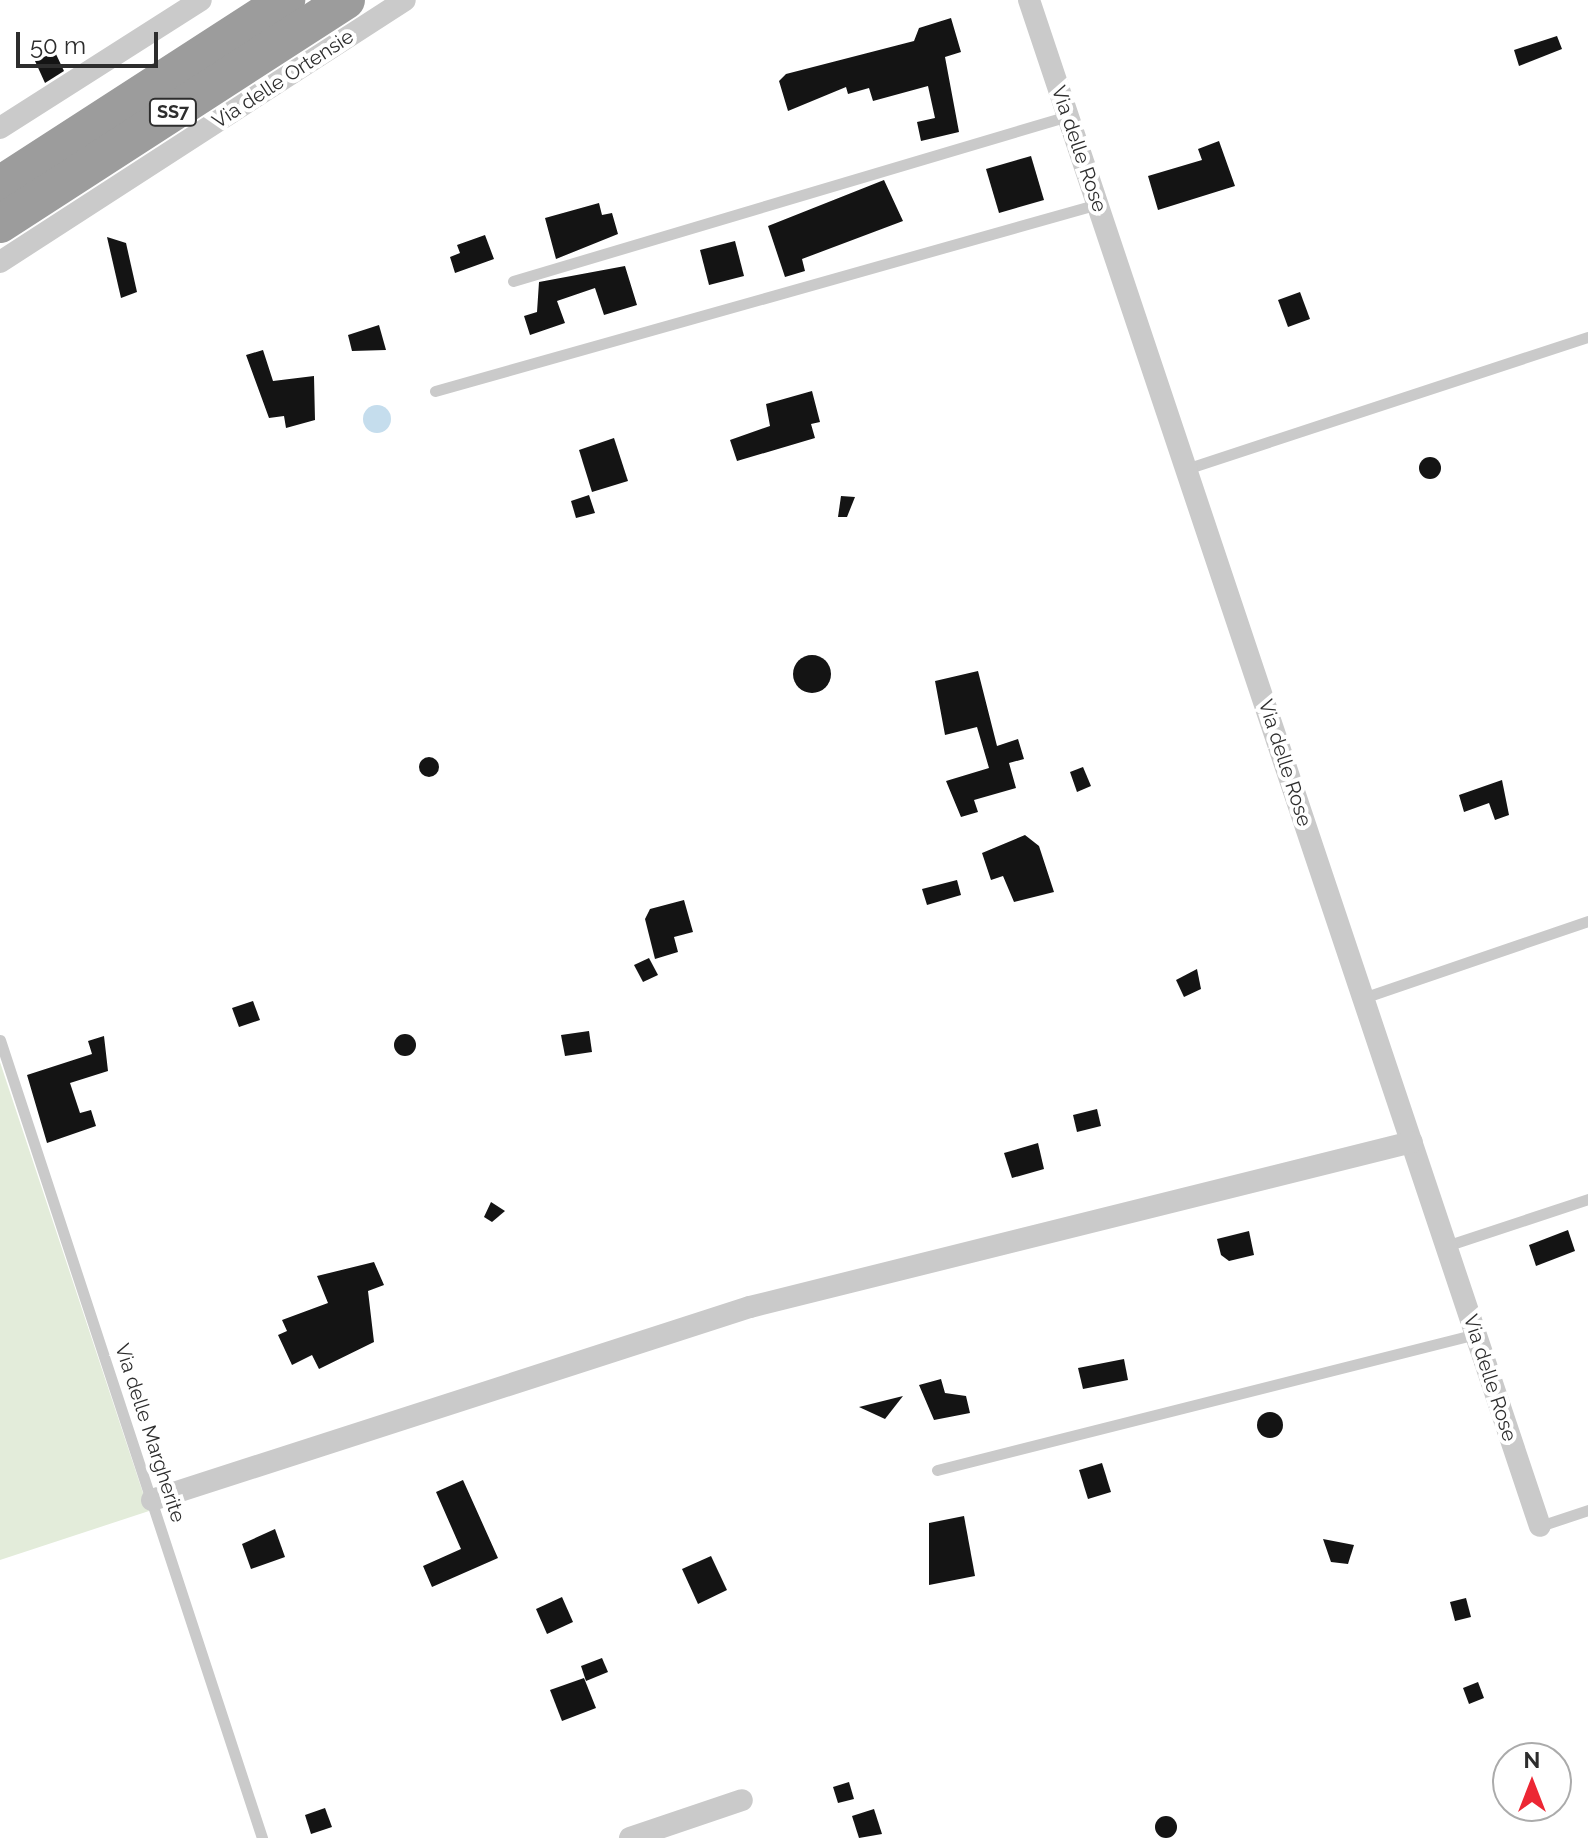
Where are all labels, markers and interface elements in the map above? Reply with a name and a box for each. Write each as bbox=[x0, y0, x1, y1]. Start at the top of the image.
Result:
scale bar bbox=[20, 16, 162, 66]
street label: Via delle Ortensie bbox=[208, 24, 358, 134]
text: 50 m bbox=[30, 31, 86, 60]
street label: Via delle Rose bbox=[1046, 83, 1112, 215]
road number: SS7 bbox=[147, 98, 199, 126]
street label: Via delle Rose bbox=[1253, 697, 1317, 829]
street label: Via delle Rose bbox=[1458, 1312, 1522, 1444]
street label: Via delle Margherite bbox=[110, 1341, 190, 1525]
north arrow bbox=[1492, 1742, 1572, 1822]
text: N bbox=[1524, 1747, 1540, 1773]

